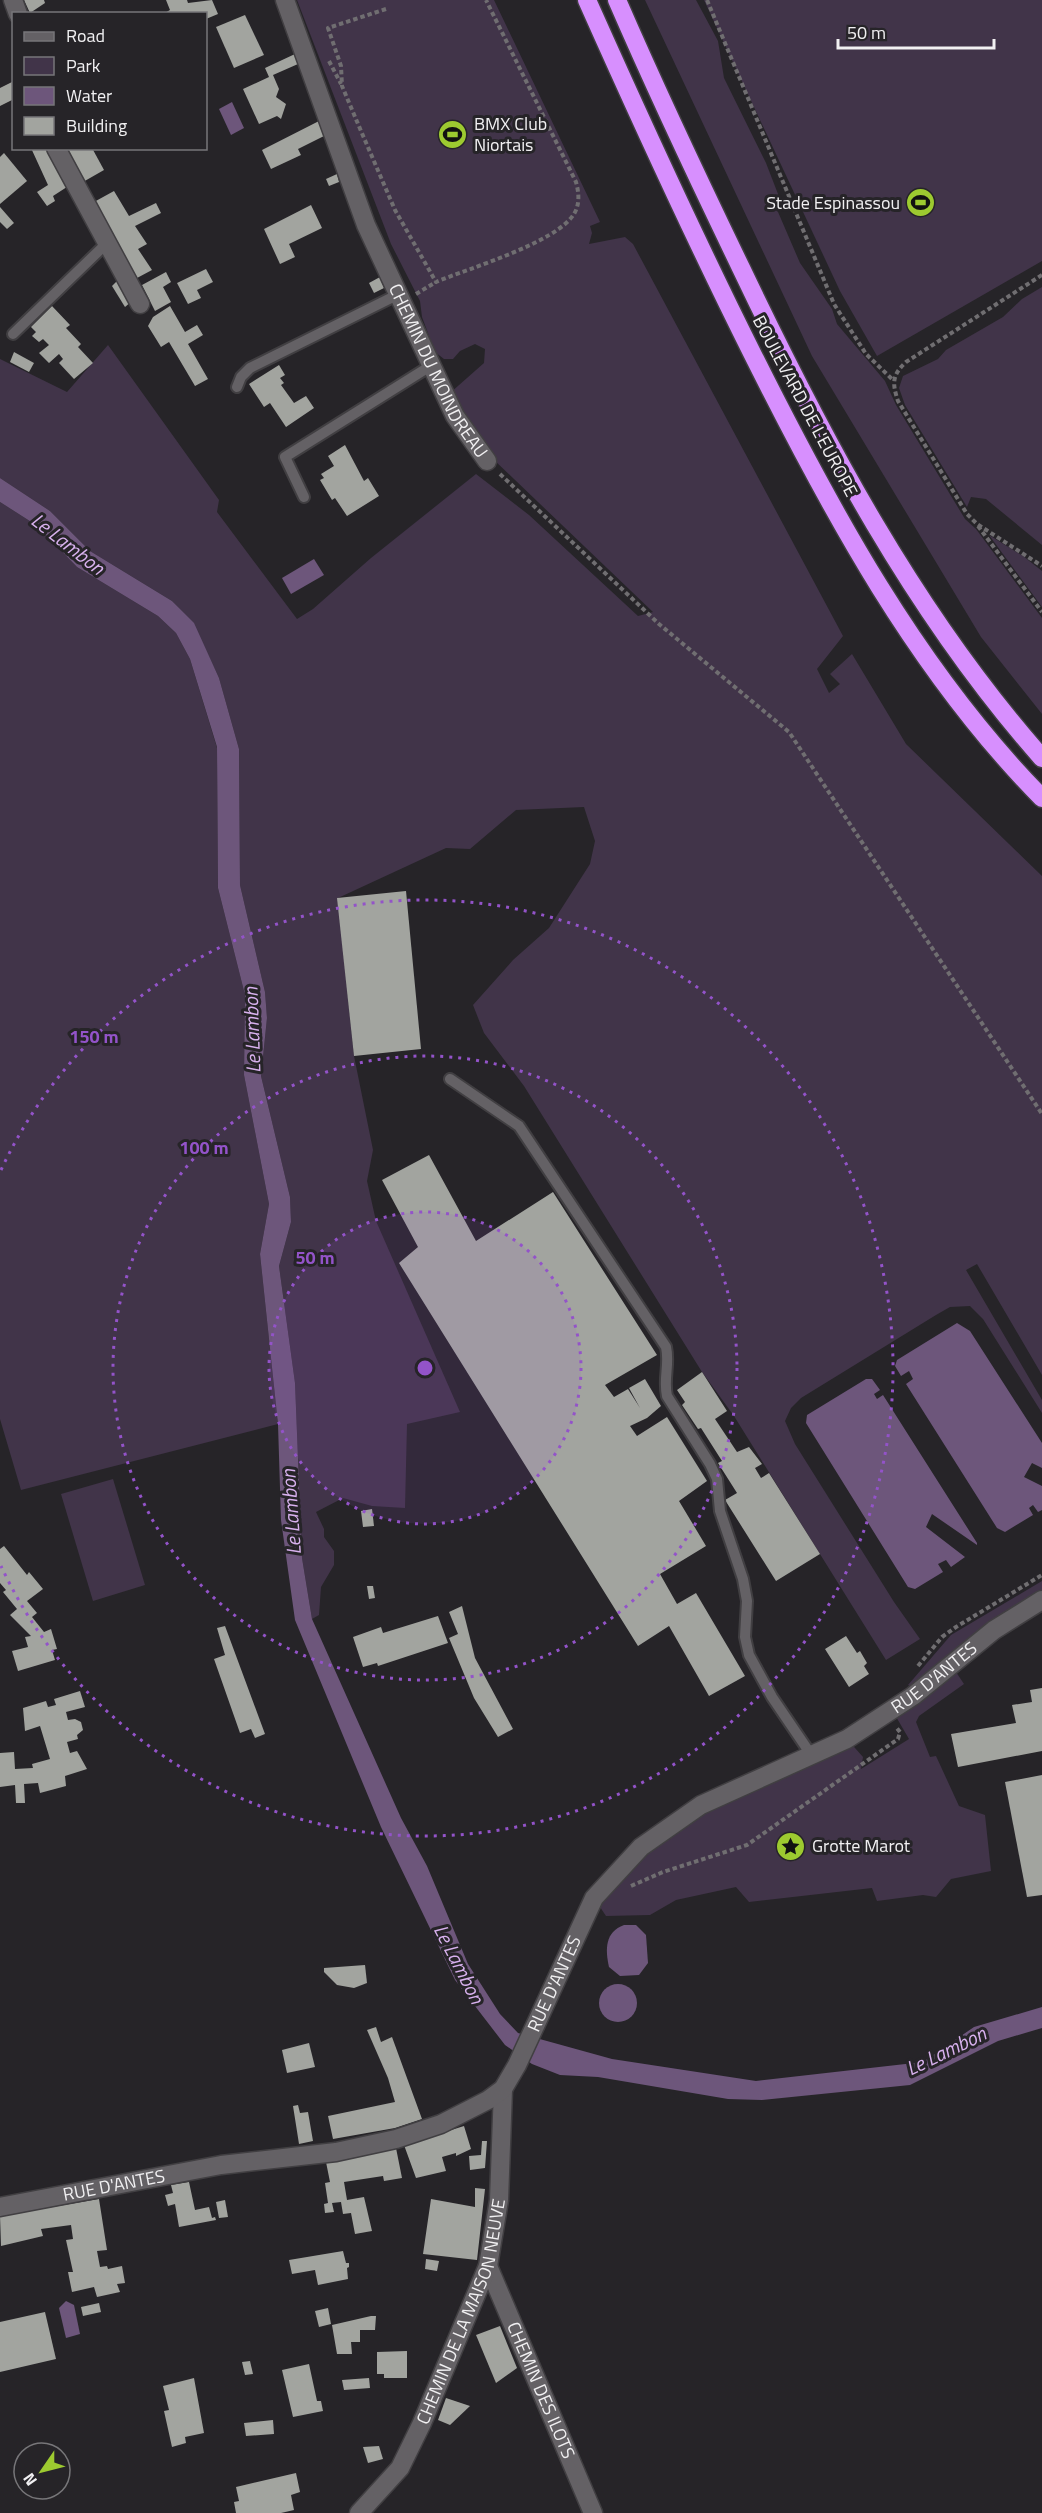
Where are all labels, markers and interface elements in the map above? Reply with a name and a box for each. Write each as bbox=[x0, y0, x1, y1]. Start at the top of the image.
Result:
legend bbox=[12, 12, 207, 150]
scale bar bbox=[838, 12, 994, 50]
text: 50 m bbox=[847, 19, 886, 46]
text: Road bbox=[66, 22, 105, 49]
text: Park bbox=[66, 52, 101, 79]
text: Water bbox=[66, 82, 112, 109]
place label: BMX Club Niortais bbox=[474, 110, 547, 158]
text: Building bbox=[66, 112, 127, 139]
sports icon: BMX Club Niortais bbox=[437, 118, 469, 150]
sports icon: Stade Espinassou bbox=[905, 187, 937, 219]
place label: Stade Espinassou bbox=[766, 189, 900, 216]
street label: CHEMIN DU MOINDREAU bbox=[382, 279, 495, 463]
street label: BOULEVARD DE L'EUROPE bbox=[746, 310, 865, 501]
water label: Le Lambon bbox=[25, 505, 112, 583]
water label: Le Lambon bbox=[234, 986, 268, 1073]
text: 150 m bbox=[69, 1023, 119, 1050]
text: 100 m bbox=[179, 1134, 229, 1161]
text: 50 m bbox=[295, 1244, 335, 1271]
centre of rings bbox=[415, 1358, 435, 1378]
water label: Le Lambon bbox=[272, 1467, 309, 1556]
street label: RUE D'ANTES bbox=[885, 1635, 983, 1720]
place icon: Grotte Marot bbox=[775, 1830, 807, 1862]
place label: Grotte Marot bbox=[812, 1832, 911, 1859]
water label: Le Lambon bbox=[426, 1918, 493, 2010]
street label: RUE D'ANTES bbox=[520, 1931, 588, 2036]
water label: Le Lambon bbox=[900, 2017, 992, 2083]
street label: RUE D'ANTES bbox=[61, 2162, 167, 2208]
street label: CHEMIN DE LA MAISON NEUVE bbox=[409, 2196, 512, 2428]
street label: CHEMIN DES ILOTS bbox=[500, 2317, 582, 2463]
north arrow bbox=[12, 2441, 72, 2501]
text: N bbox=[17, 2468, 43, 2491]

